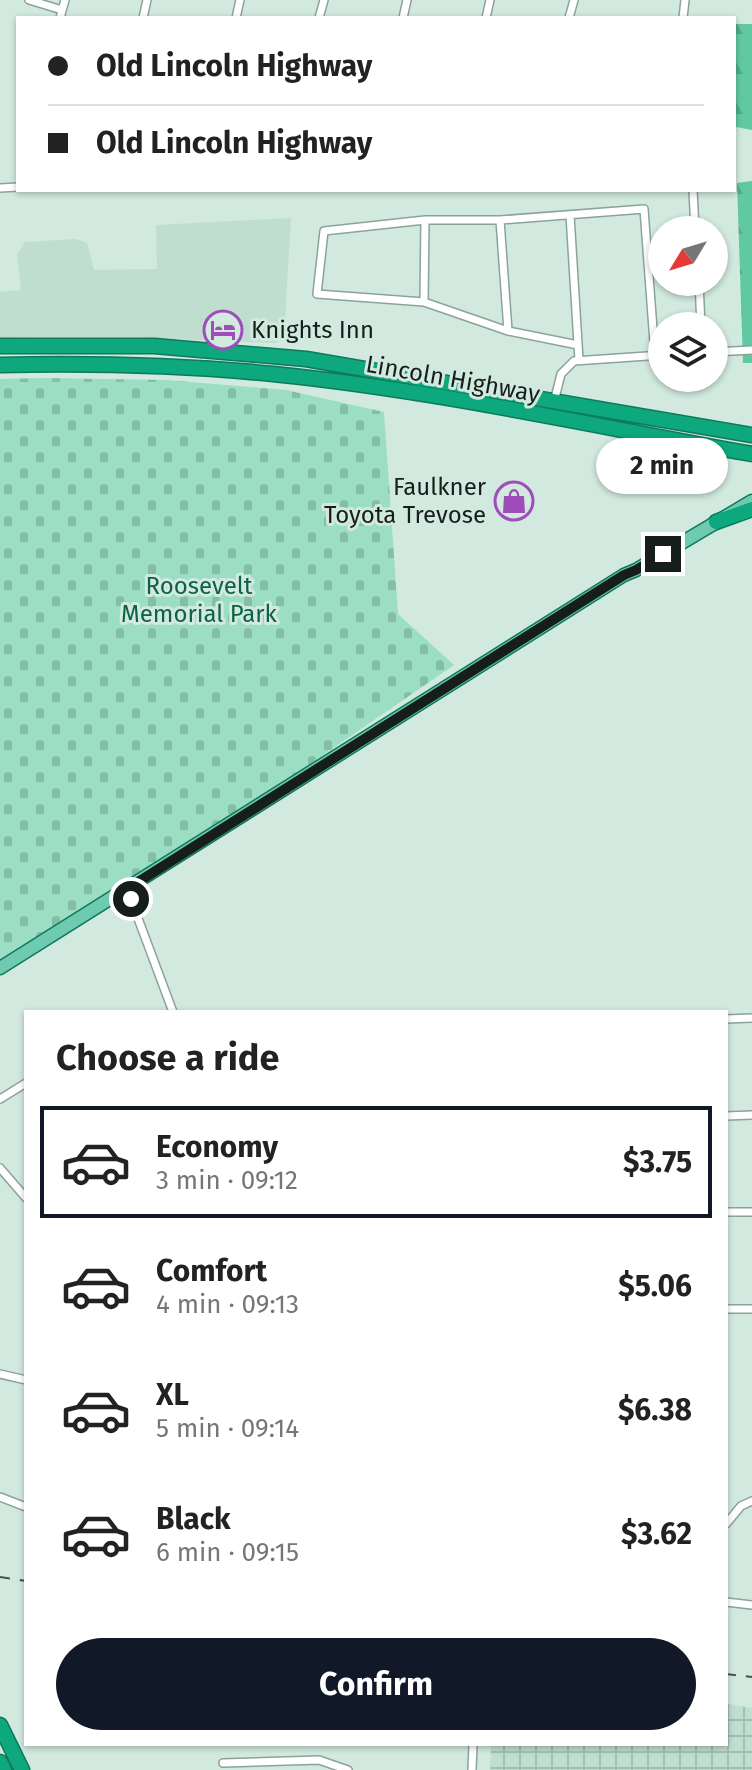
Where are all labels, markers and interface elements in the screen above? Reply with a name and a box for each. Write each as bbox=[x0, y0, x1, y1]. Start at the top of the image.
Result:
text: Old Lincoln Highway bbox=[96, 48, 372, 84]
text: Old Lincoln Highway bbox=[96, 125, 372, 161]
north arrow bbox=[648, 216, 728, 296]
map controls bbox=[648, 216, 728, 392]
hotel icon: Knights Inn bbox=[202, 309, 244, 351]
button: layers bbox=[648, 312, 728, 392]
place label: Knights Inn bbox=[251, 316, 374, 344]
street label: Lincoln Highway bbox=[364, 350, 542, 408]
callout: 2 min bbox=[597, 438, 729, 494]
text: 2 min bbox=[630, 450, 694, 481]
place label: Faulkner Toyota Trevose bbox=[324, 473, 487, 529]
shop icon: Faulkner Toyota Trevose bbox=[493, 480, 535, 522]
route end bbox=[645, 536, 681, 572]
park label: Roosevelt Memorial Park bbox=[121, 572, 278, 628]
route start bbox=[113, 881, 149, 917]
text: Choose a ride bbox=[56, 1036, 279, 1080]
icon: car bbox=[60, 1126, 132, 1198]
text: Economy bbox=[156, 1129, 278, 1165]
text: $3.75 bbox=[623, 1144, 692, 1180]
text: 3 min · 09:12 bbox=[156, 1165, 298, 1196]
icon: car bbox=[60, 1250, 132, 1322]
text: Comfort bbox=[156, 1253, 267, 1289]
text: $5.06 bbox=[618, 1268, 692, 1304]
text: 4 min · 09:13 bbox=[156, 1289, 299, 1320]
icon: car bbox=[60, 1374, 132, 1446]
text: XL bbox=[156, 1377, 189, 1413]
text: $6.38 bbox=[618, 1392, 692, 1428]
text: 5 min · 09:14 bbox=[156, 1413, 299, 1444]
icon: car bbox=[60, 1498, 132, 1570]
text: Black bbox=[156, 1501, 231, 1537]
text: $3.62 bbox=[621, 1516, 692, 1552]
text: 6 min · 09:15 bbox=[156, 1537, 299, 1568]
button: Confirm bbox=[56, 1638, 696, 1730]

